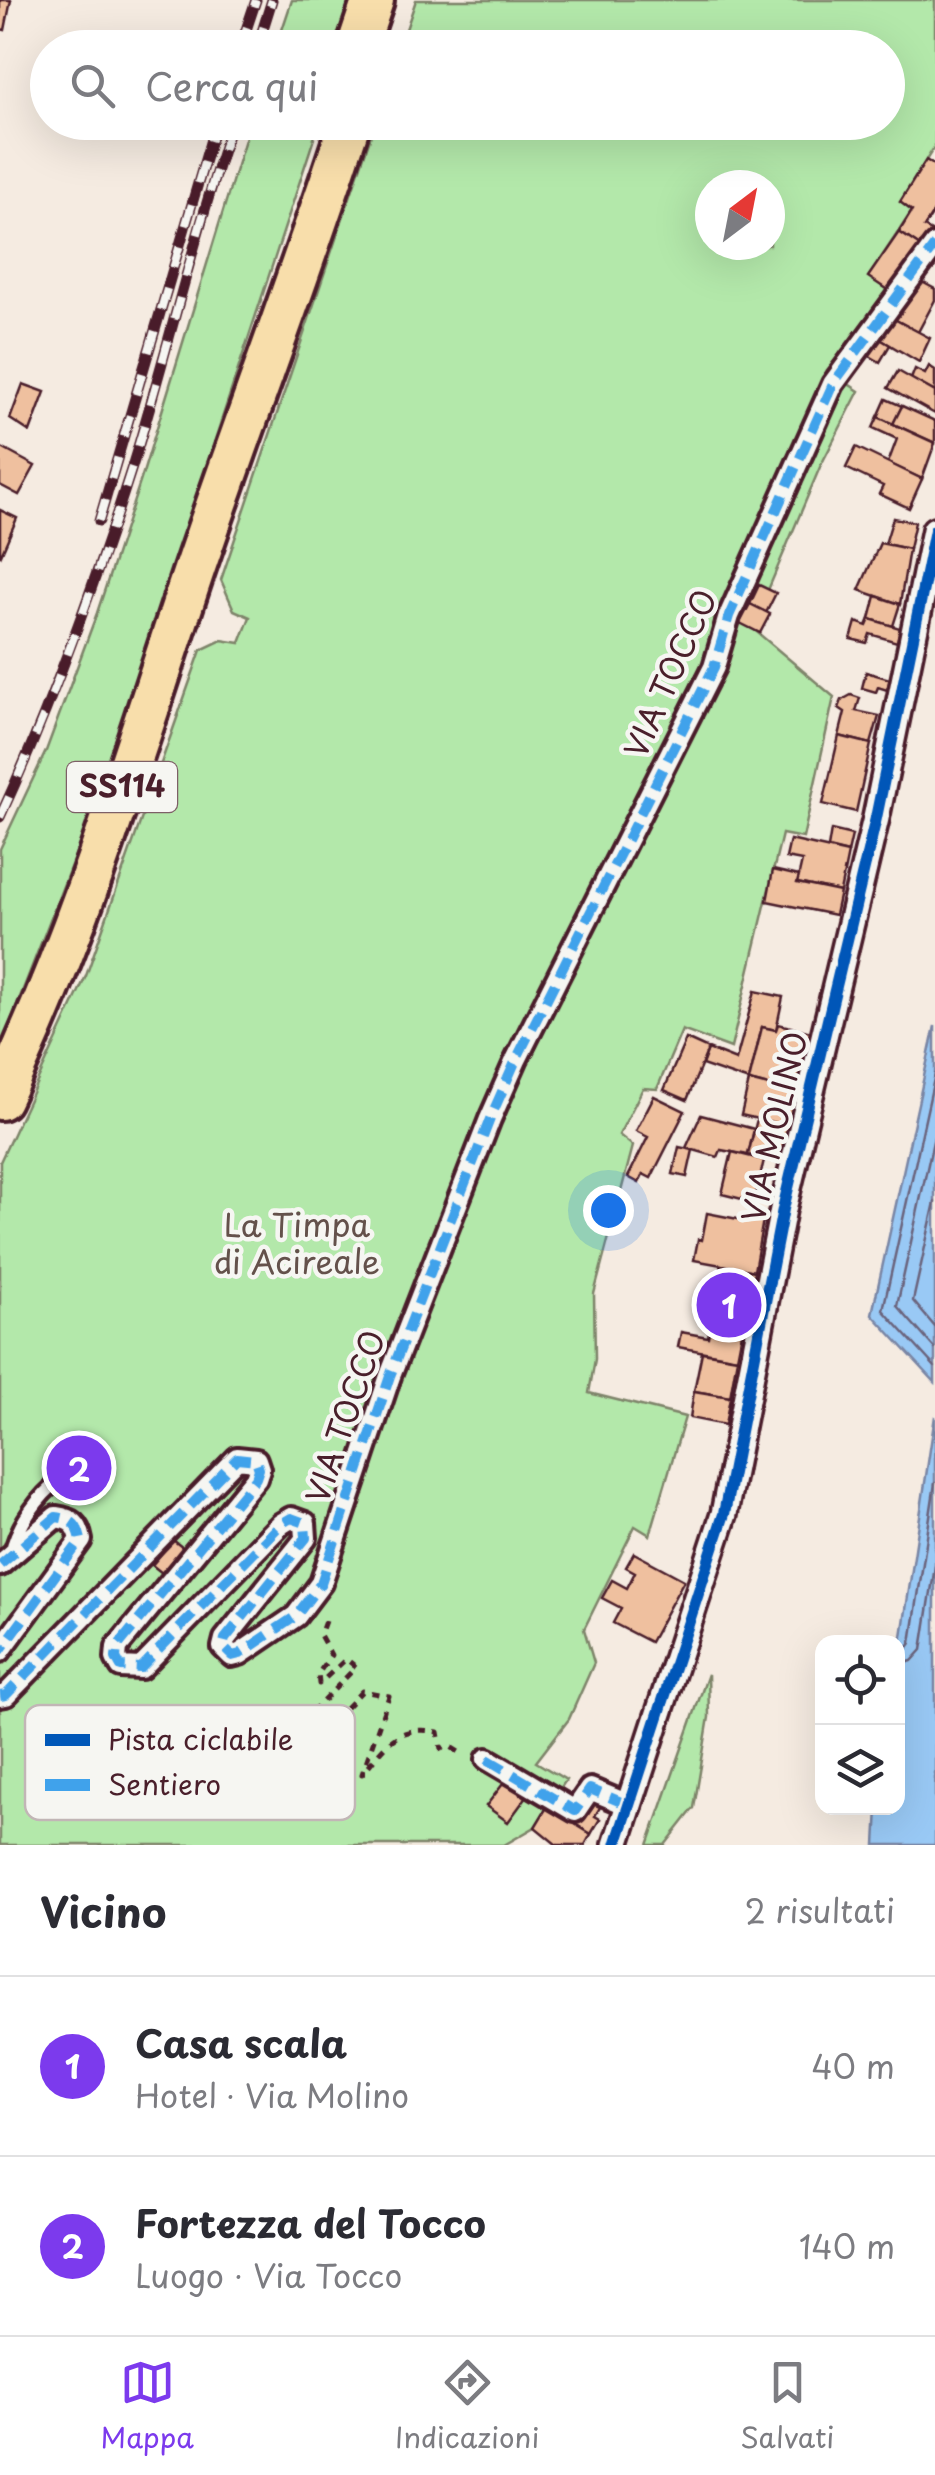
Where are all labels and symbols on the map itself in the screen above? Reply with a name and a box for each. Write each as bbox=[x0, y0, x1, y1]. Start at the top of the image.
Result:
north arrow bbox=[695, 170, 785, 260]
street label: VIA TOCCO bbox=[611, 581, 728, 765]
road number: SS114 bbox=[67, 762, 177, 812]
street label: VIA MOLINO bbox=[728, 1026, 818, 1227]
your location bbox=[583, 1185, 634, 1236]
park label: La Timpa di Acireale bbox=[214, 1200, 380, 1285]
pin: 1 bbox=[696, 1268, 762, 1342]
street label: VIA TOCCO bbox=[292, 1323, 396, 1509]
pin: 2 bbox=[46, 1430, 112, 1506]
legend bbox=[25, 1705, 355, 1820]
text: Pista ciclabile bbox=[108, 1717, 294, 1760]
text: Sentiero bbox=[108, 1762, 221, 1805]

